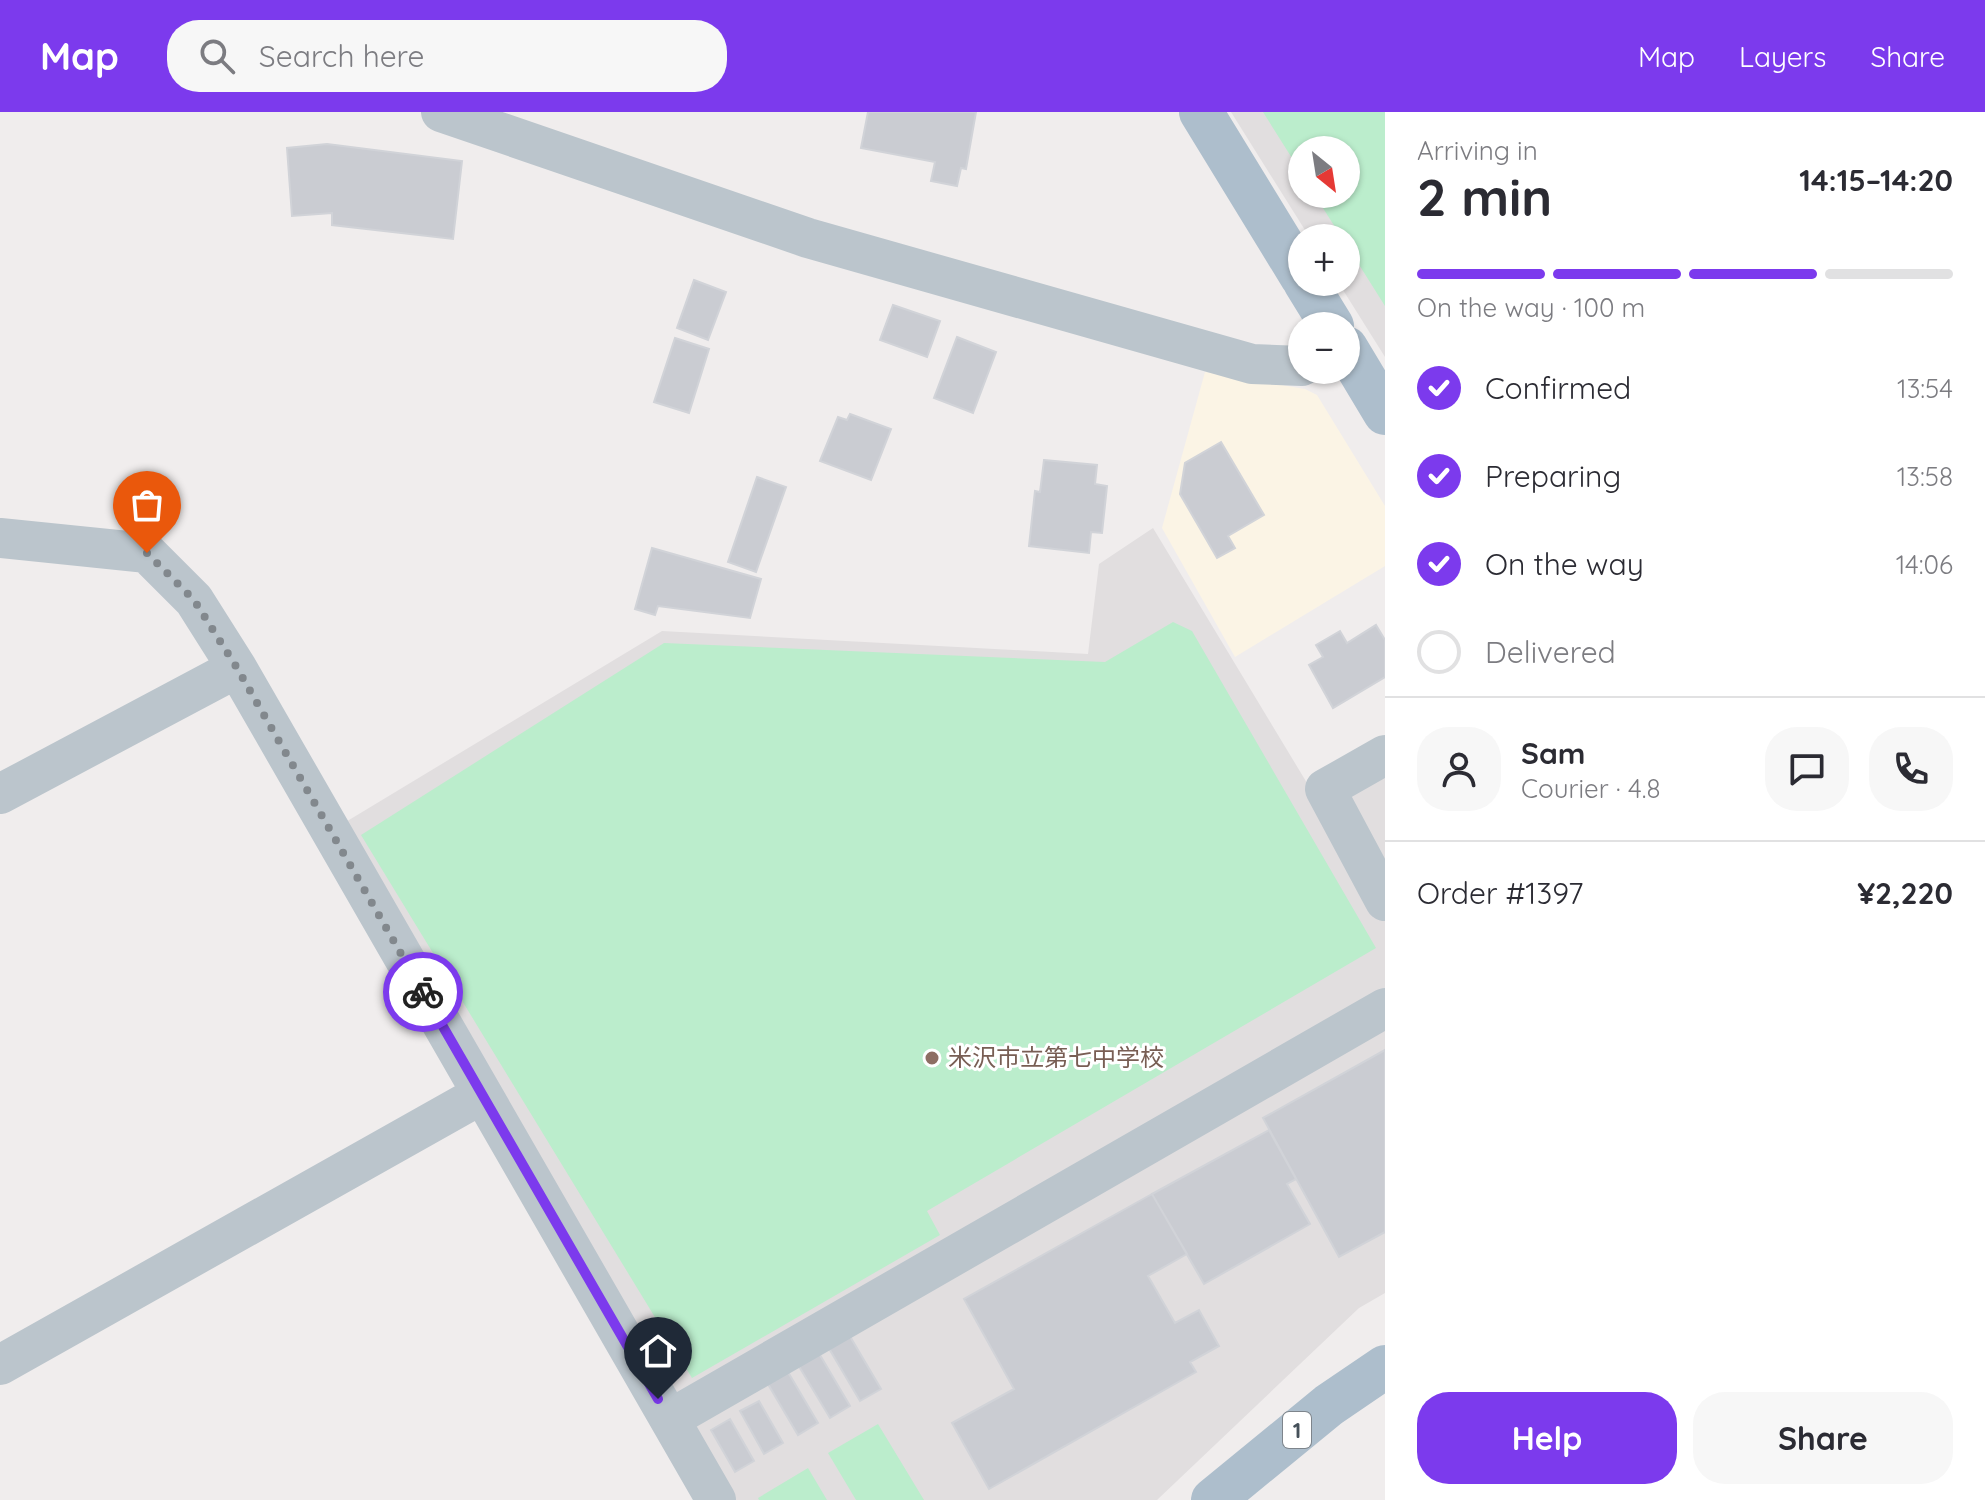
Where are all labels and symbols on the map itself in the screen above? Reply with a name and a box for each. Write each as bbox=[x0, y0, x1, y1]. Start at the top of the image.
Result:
north arrow bbox=[1288, 136, 1360, 208]
pin bbox=[113, 471, 181, 553]
courier bbox=[383, 952, 463, 1032]
place label: 米沢市立第七中学校 bbox=[948, 1042, 1164, 1072]
marker: 米沢市立第七中学校 bbox=[923, 1049, 941, 1067]
pin bbox=[624, 1317, 692, 1399]
road number: 1 bbox=[1283, 1412, 1311, 1448]

